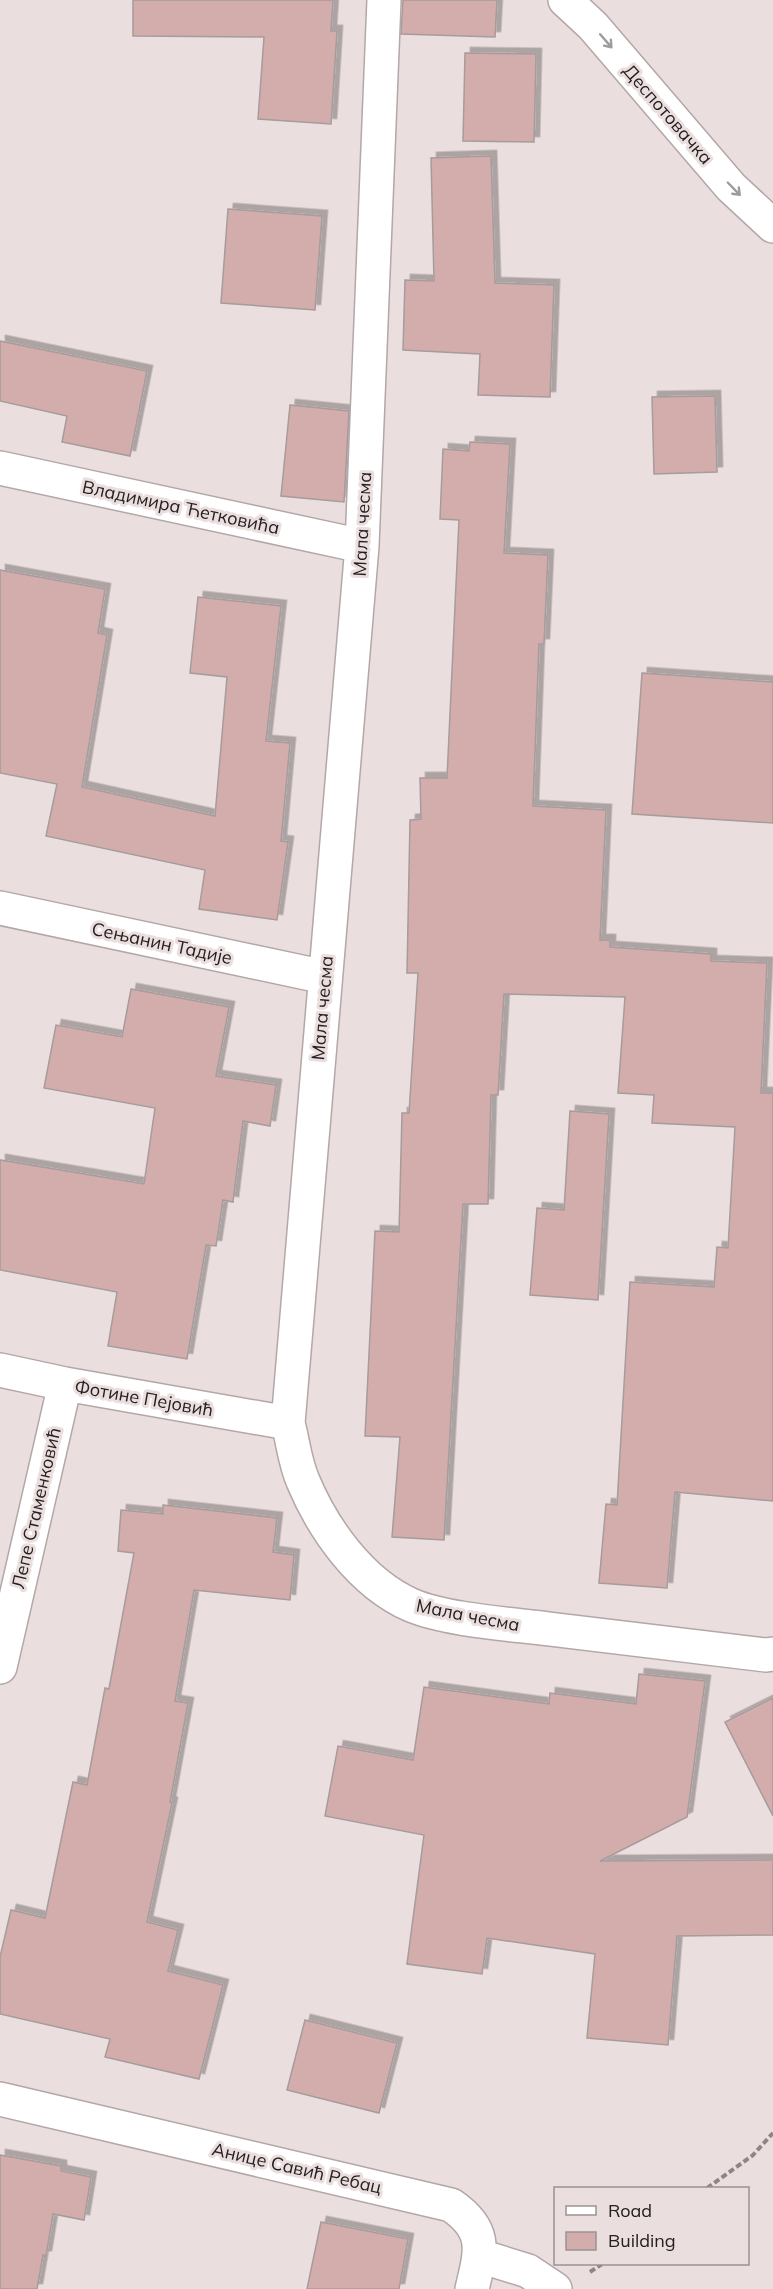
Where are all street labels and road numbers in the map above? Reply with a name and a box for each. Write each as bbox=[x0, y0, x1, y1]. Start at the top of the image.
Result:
street label: Деспотовачка bbox=[618, 59, 718, 169]
street label: Мала чесма bbox=[348, 471, 376, 577]
street label: Владимира Ћетковића bbox=[80, 475, 282, 539]
street label: Сењанин Тадије bbox=[90, 917, 234, 969]
street label: Мала чесма bbox=[306, 955, 338, 1061]
street label: Фотине Пејовић bbox=[73, 1374, 215, 1422]
street label: Лепе Стаменковић bbox=[6, 1425, 66, 1591]
street label: Мала чесма bbox=[414, 1594, 522, 1636]
street label: Анице Савић Ребац bbox=[210, 2137, 384, 2199]

